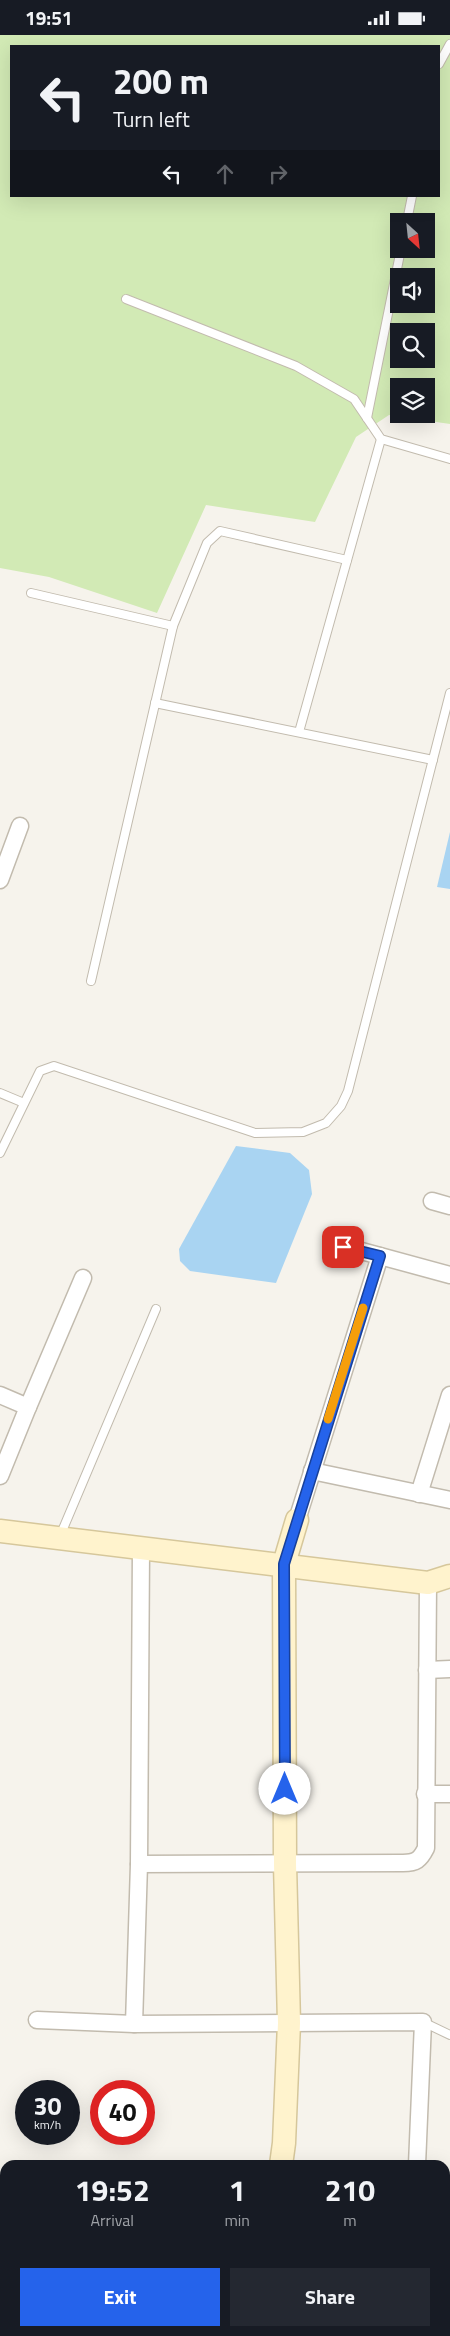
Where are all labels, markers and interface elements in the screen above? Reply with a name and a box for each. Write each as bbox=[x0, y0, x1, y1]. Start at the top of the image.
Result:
text: 19:51 bbox=[25, 3, 72, 32]
text: 200 m bbox=[113, 54, 209, 108]
icon: left bbox=[30, 65, 95, 130]
text: Turn left bbox=[113, 102, 190, 136]
icon: left bbox=[158, 160, 186, 188]
icon: ahead bbox=[211, 160, 239, 188]
icon: right bbox=[264, 160, 292, 188]
north arrow bbox=[390, 213, 435, 257]
map controls bbox=[390, 213, 435, 423]
button: sound bbox=[390, 268, 435, 313]
button: search bbox=[390, 323, 435, 368]
button: layers bbox=[390, 378, 435, 423]
pin bbox=[322, 1226, 364, 1268]
icon: arrive bbox=[329, 1233, 357, 1261]
position arrow bbox=[258, 1762, 310, 1814]
speed limit sign: 40 bbox=[90, 2080, 155, 2145]
text: 30 bbox=[33, 2087, 62, 2125]
text: km/h bbox=[34, 2115, 61, 2134]
text: 19:52 bbox=[75, 2167, 150, 2213]
text: 1 bbox=[229, 2167, 246, 2213]
text: 210 bbox=[325, 2167, 375, 2213]
text: Arrival bbox=[91, 2208, 134, 2232]
text: min bbox=[224, 2208, 250, 2232]
text: m bbox=[343, 2208, 357, 2232]
button: Exit bbox=[20, 2268, 220, 2326]
button: Share bbox=[230, 2268, 430, 2326]

